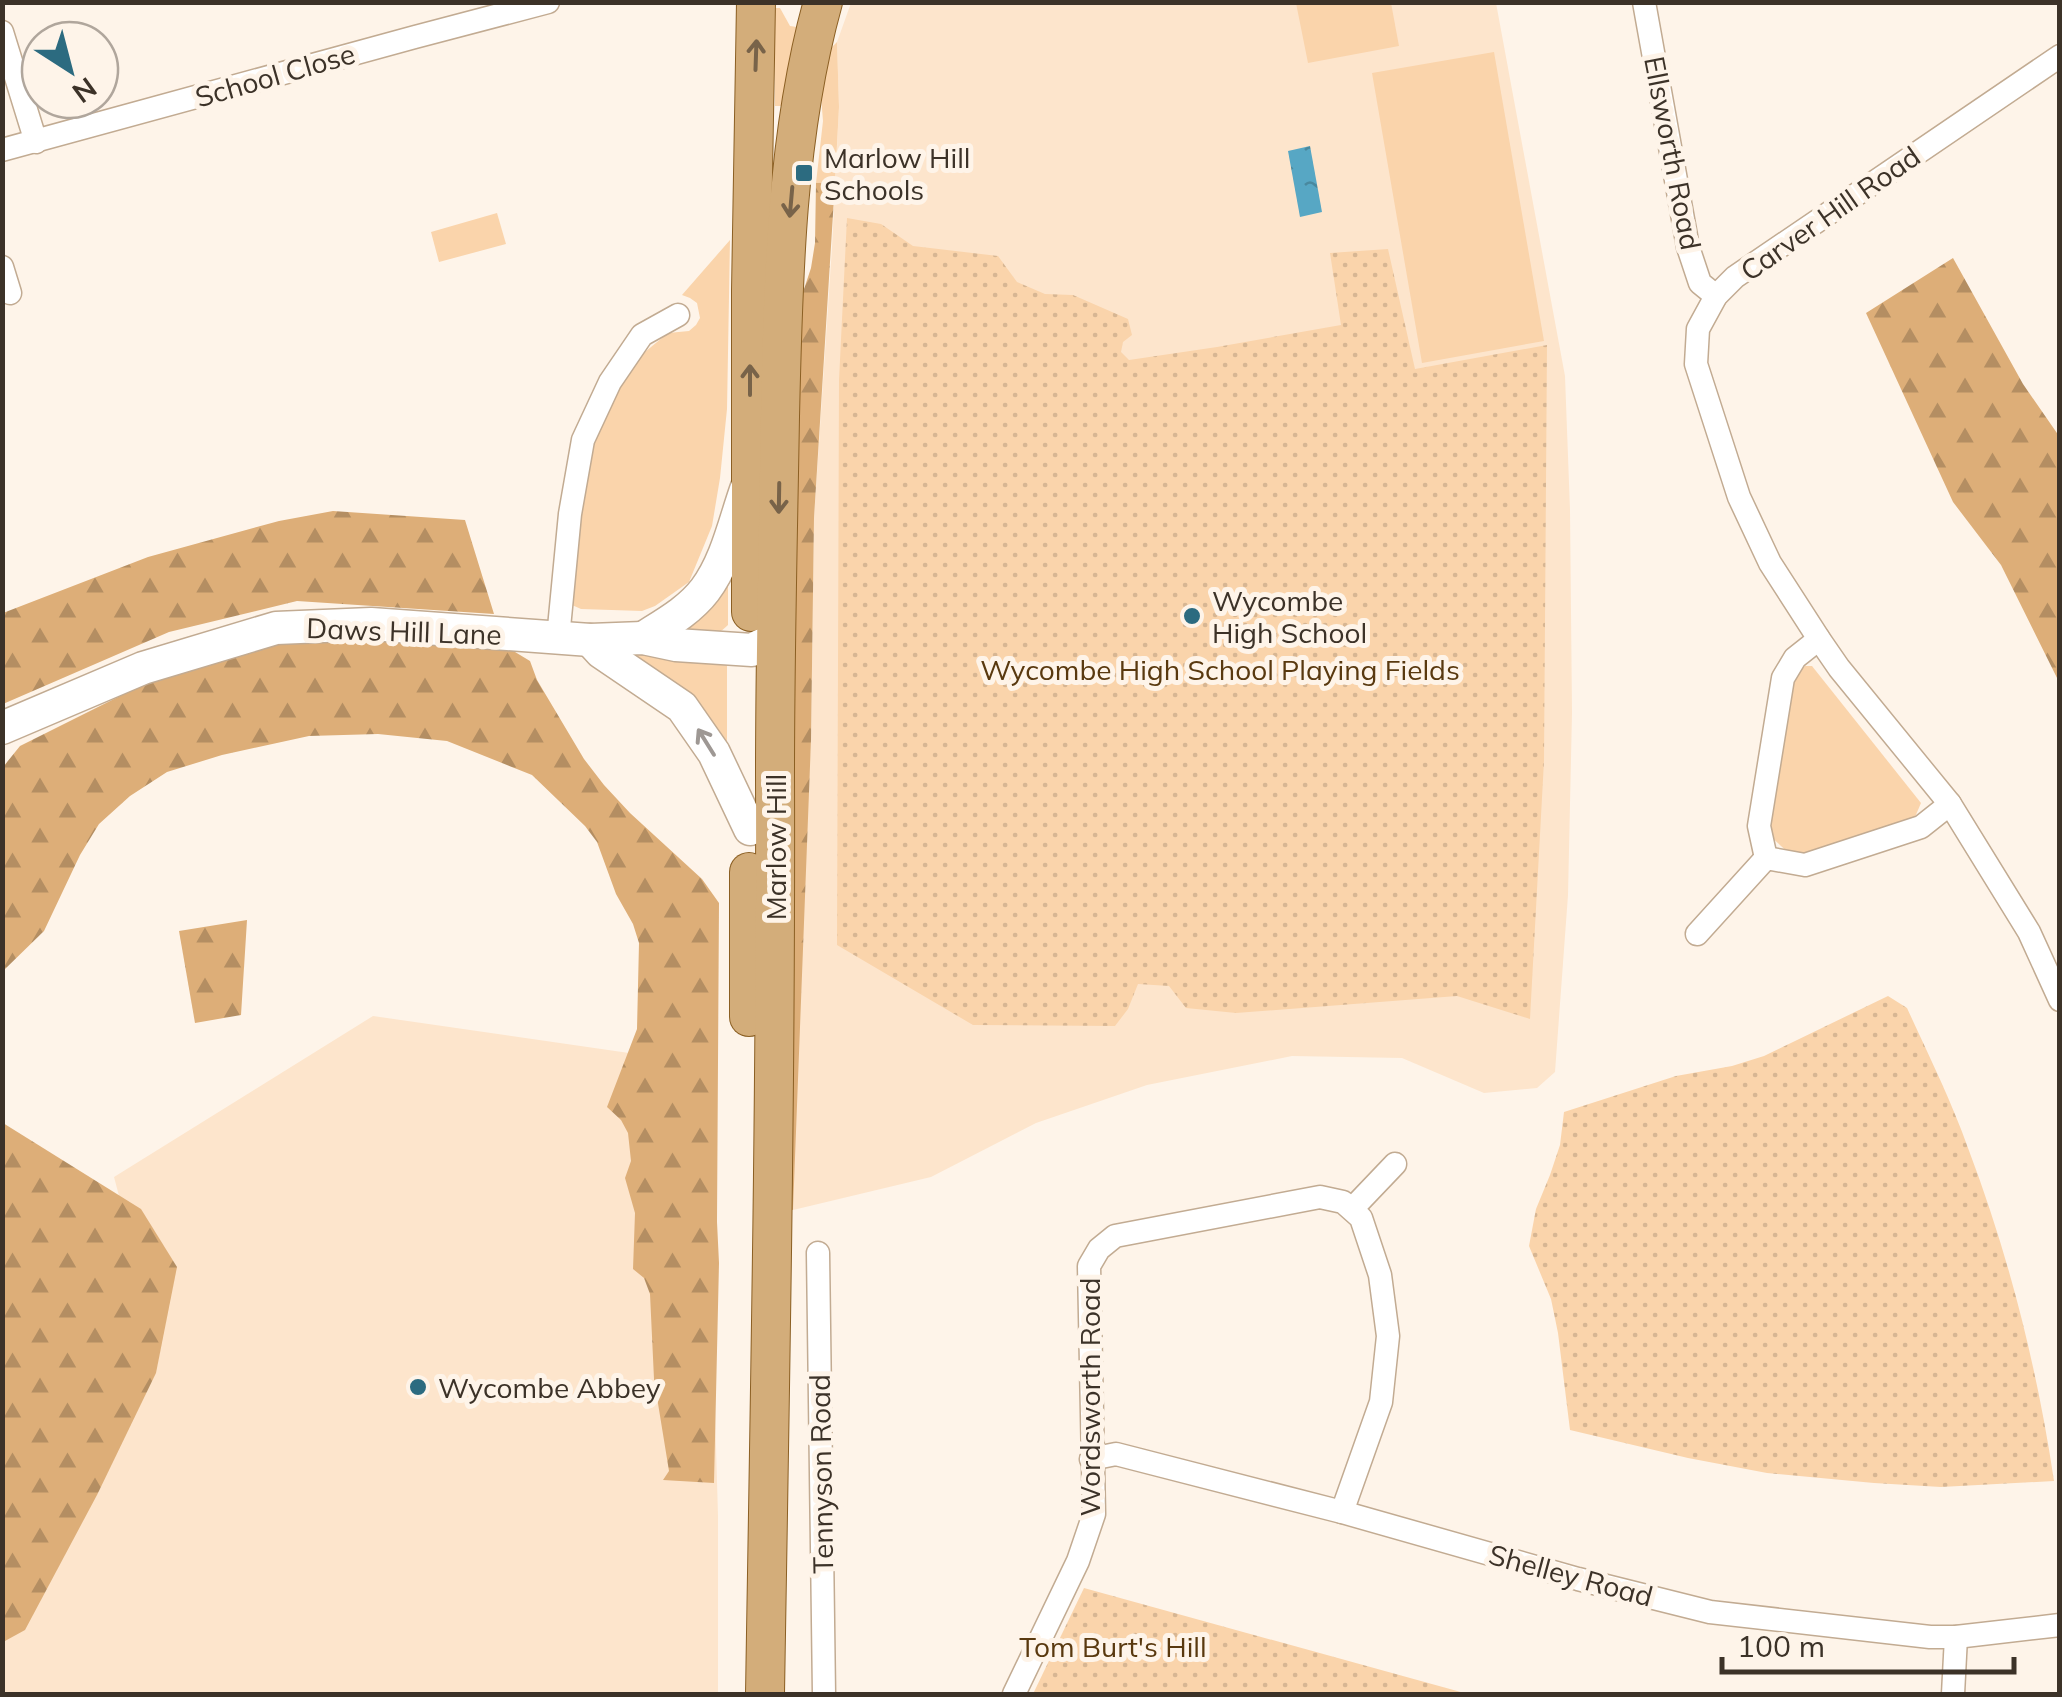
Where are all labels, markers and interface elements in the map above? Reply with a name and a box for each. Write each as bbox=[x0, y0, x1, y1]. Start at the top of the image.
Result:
north arrow bbox=[20, 20, 120, 120]
street label: School Close bbox=[191, 35, 359, 115]
one-way arrow bbox=[746, 40, 765, 72]
street label: Ellsworth Road bbox=[1637, 53, 1709, 253]
text: N bbox=[66, 70, 104, 111]
street label: Carver Hill Road bbox=[1733, 138, 1927, 288]
place label: Marlow Hill Schools bbox=[824, 140, 971, 207]
marker: Marlow Hill Schools bbox=[793, 162, 815, 184]
one-way arrow bbox=[782, 185, 801, 218]
one-way arrow bbox=[741, 365, 760, 397]
one-way arrow bbox=[769, 481, 788, 513]
place label: Wycombe High School bbox=[1212, 583, 1367, 650]
marker: Wycombe High School bbox=[1181, 605, 1203, 627]
street label: Daws Hill Lane bbox=[306, 610, 502, 652]
park label: Wycombe High School Playing Fields bbox=[980, 652, 1460, 687]
one-way arrow bbox=[696, 728, 716, 756]
street label: Marlow Hill bbox=[758, 774, 793, 920]
street label: Wordsworth Road bbox=[1072, 1277, 1107, 1517]
place label: Wycombe Abbey bbox=[438, 1370, 661, 1405]
street label: Tennyson Road bbox=[802, 1374, 840, 1574]
marker: Wycombe Abbey bbox=[407, 1376, 429, 1398]
street label: Shelley Road bbox=[1485, 1536, 1657, 1614]
scale bar bbox=[1722, 1612, 2014, 1674]
text: 100 m bbox=[1737, 1627, 1825, 1665]
park label: Tom Burt's Hill bbox=[1019, 1629, 1207, 1664]

